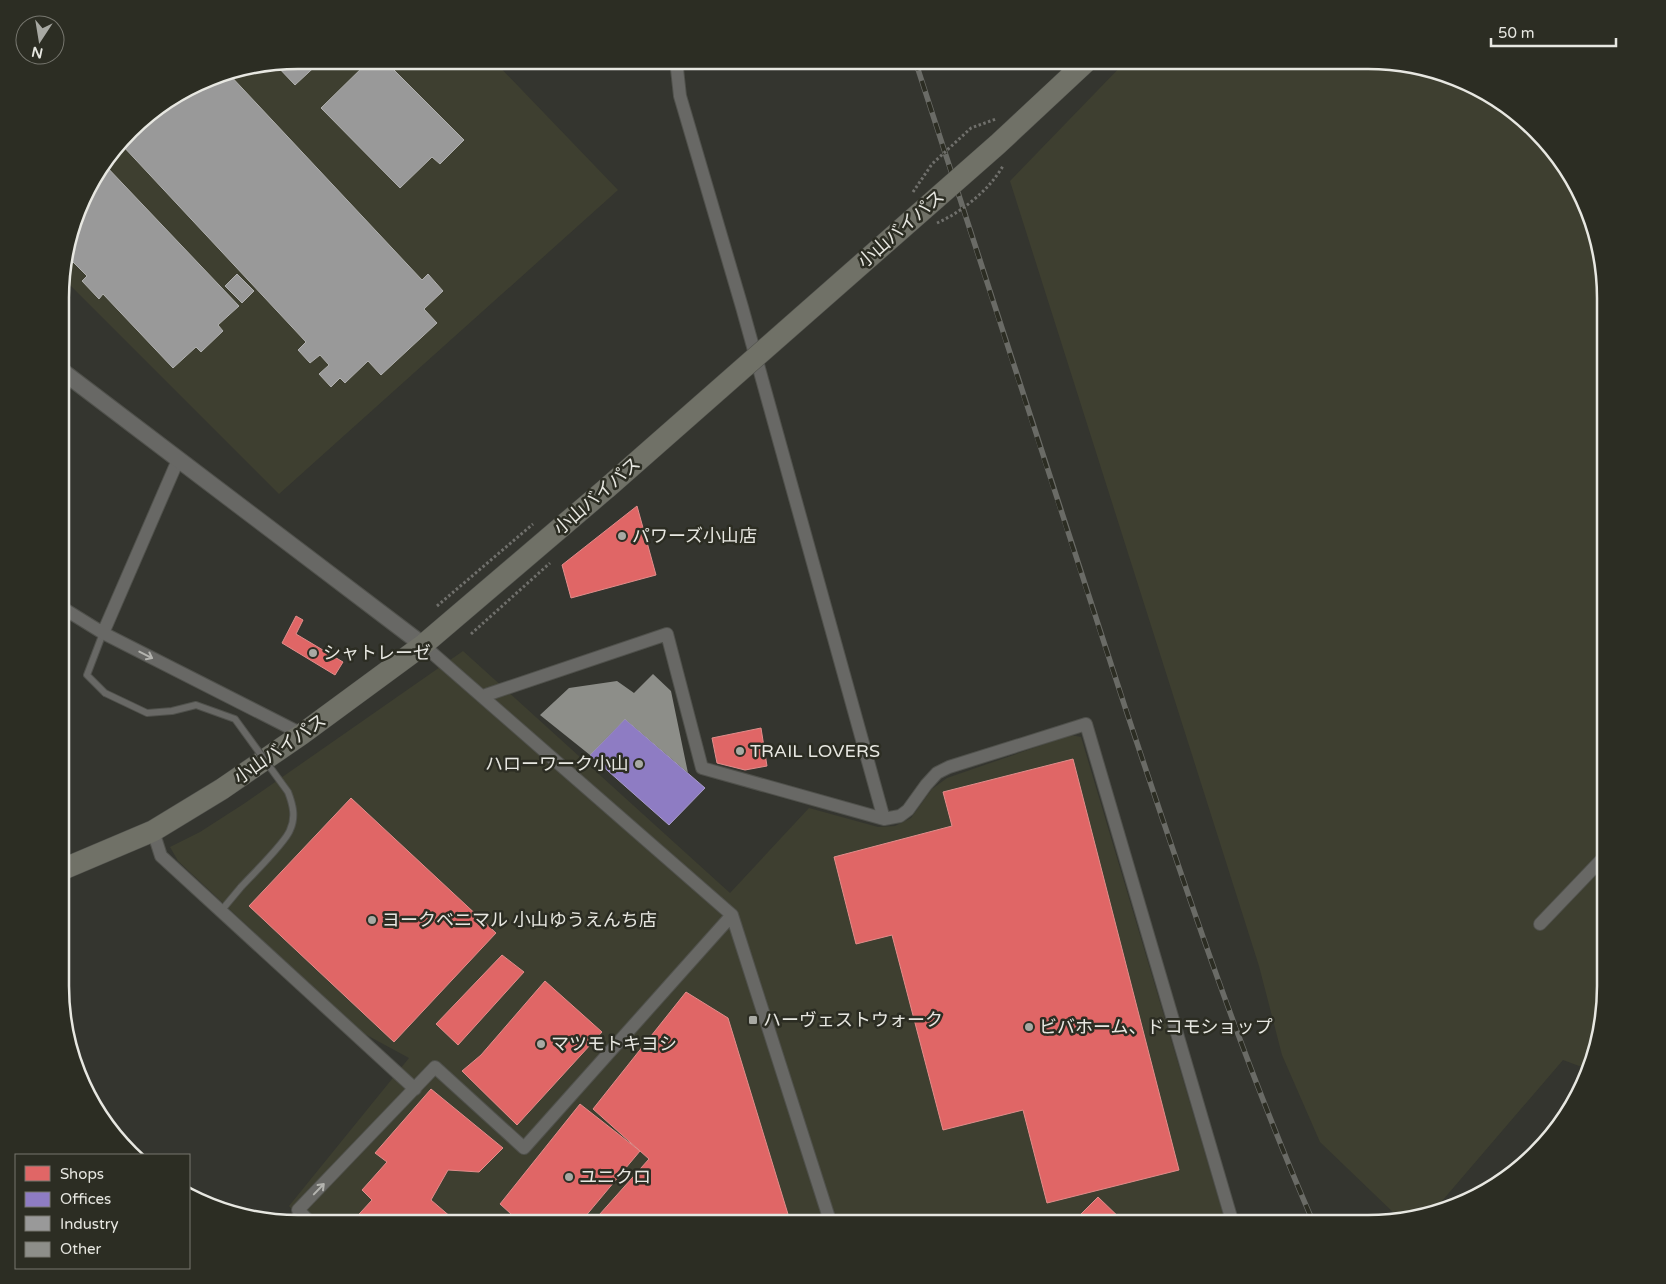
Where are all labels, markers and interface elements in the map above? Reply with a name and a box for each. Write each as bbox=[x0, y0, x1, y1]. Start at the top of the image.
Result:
north arrow bbox=[15, 15, 65, 65]
scale bar bbox=[1491, 15, 1616, 47]
text: 50 m bbox=[1498, 24, 1535, 42]
text: N bbox=[30, 43, 45, 62]
street label: 小山バイパス bbox=[853, 185, 949, 273]
street label: 小山バイパス bbox=[549, 452, 645, 540]
place label: パワーズ小山店 bbox=[632, 525, 757, 547]
marker: パワーズ小山店 bbox=[616, 530, 628, 542]
place label: シャトレーゼ bbox=[323, 642, 431, 664]
marker: シャトレーゼ bbox=[307, 647, 319, 659]
one-way arrow bbox=[138, 651, 153, 660]
street label: 小山バイパス bbox=[230, 709, 330, 789]
place label: TRAIL LOVERS bbox=[750, 740, 880, 762]
marker: TRAIL LOVERS bbox=[734, 745, 746, 757]
place label: ハローワーク小山 bbox=[485, 753, 629, 775]
marker: ハローワーク小山 bbox=[633, 758, 645, 770]
place label: ヨークベニマル 小山ゆうえんち店 bbox=[382, 909, 657, 931]
marker: ヨークベニマル 小山ゆうえんち店 bbox=[366, 914, 378, 926]
place label: ハーヴェストウォーク bbox=[763, 1009, 943, 1031]
marker: ハーヴェストウォーク bbox=[747, 1014, 759, 1026]
place label: ビバホーム、ドコモショップ bbox=[1039, 1016, 1272, 1038]
marker: ビバホーム、ドコモショップ bbox=[1023, 1021, 1035, 1033]
place label: マツモトキヨシ bbox=[551, 1033, 677, 1055]
marker: マツモトキヨシ bbox=[535, 1038, 547, 1050]
legend bbox=[15, 1154, 190, 1269]
text: Shops bbox=[60, 1165, 104, 1183]
place label: ユニクロ bbox=[579, 1166, 651, 1188]
marker: ユニクロ bbox=[563, 1171, 575, 1183]
one-way arrow bbox=[313, 1182, 325, 1195]
text: Offices bbox=[60, 1190, 111, 1208]
text: Industry bbox=[60, 1215, 119, 1233]
text: Other bbox=[60, 1240, 102, 1258]

